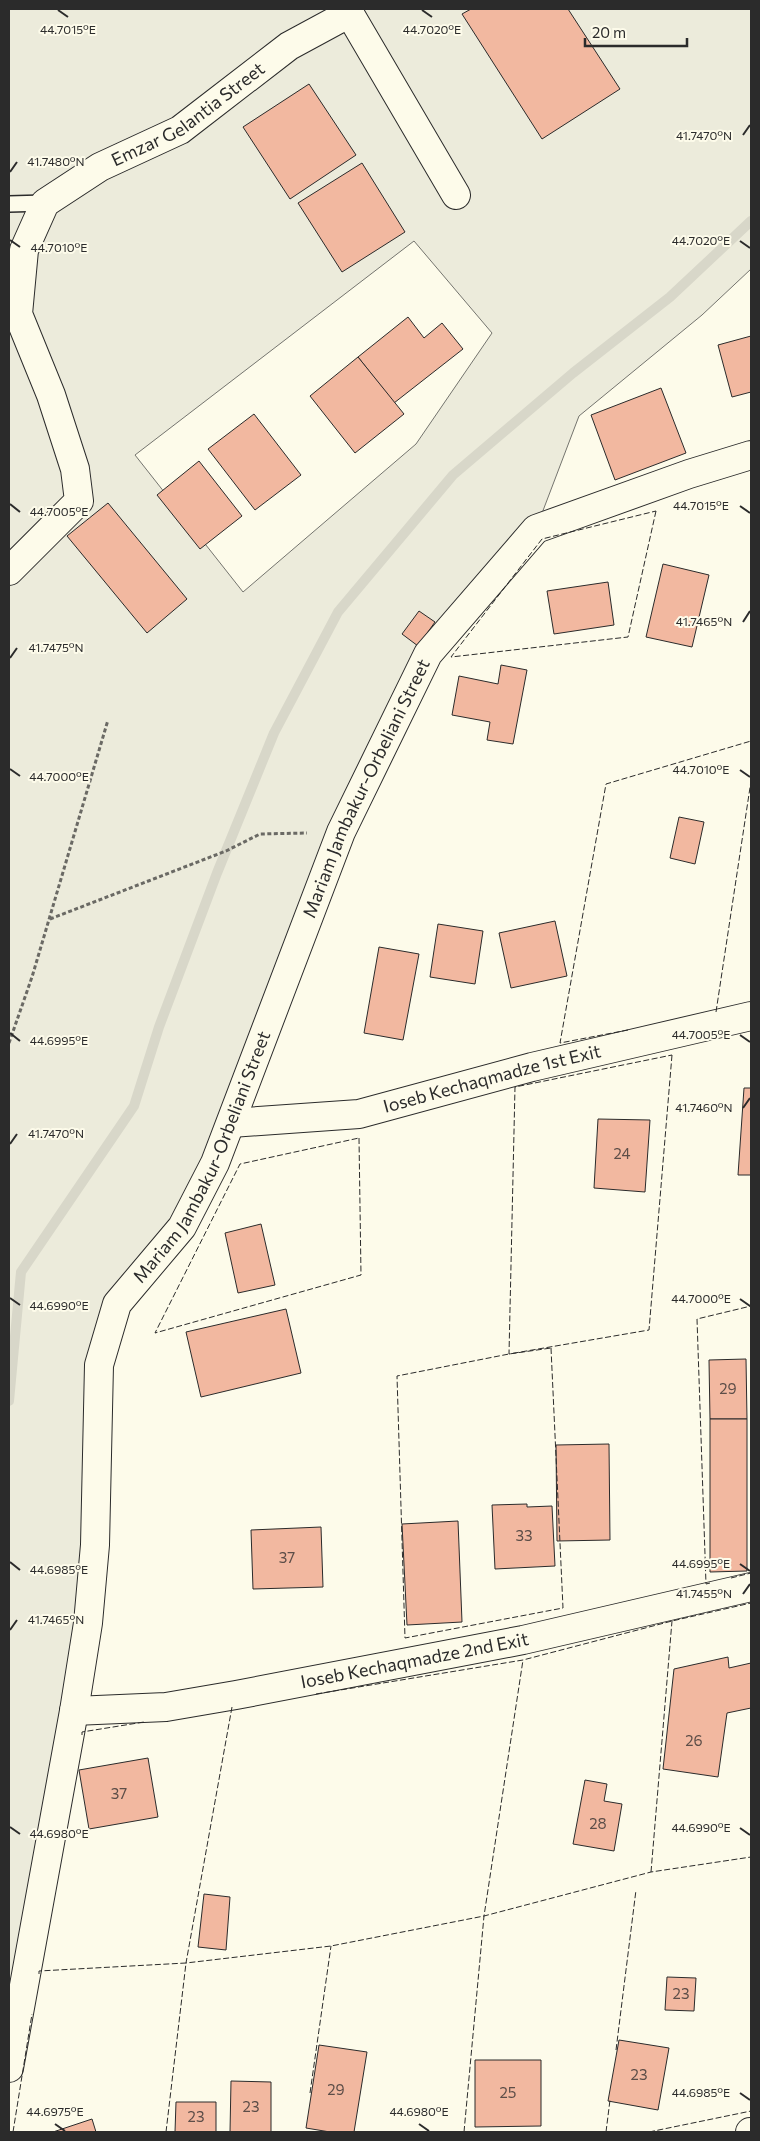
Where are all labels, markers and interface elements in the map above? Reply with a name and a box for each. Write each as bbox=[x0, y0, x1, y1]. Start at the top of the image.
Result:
scale bar bbox=[585, 15, 688, 47]
text: 44.7015°E bbox=[40, 22, 96, 36]
text: 44.7020°E bbox=[403, 22, 461, 36]
text: 20 m bbox=[592, 23, 626, 41]
street label: Emzar Gelantia Street bbox=[108, 57, 268, 170]
text: 41.7470°N bbox=[676, 128, 732, 142]
text: 41.7480°N bbox=[27, 154, 85, 168]
text: 44.7020°E bbox=[672, 233, 730, 247]
text: 44.7010°E bbox=[31, 240, 87, 254]
text: 44.7015°E bbox=[673, 498, 729, 512]
text: 44.7005°E bbox=[30, 504, 88, 518]
text: 41.7465°N bbox=[676, 614, 732, 628]
text: 41.7475°N bbox=[28, 640, 84, 654]
street label: Mariam Jambakur-Orbeliani Street bbox=[297, 655, 434, 921]
text: 44.7010°E bbox=[673, 762, 729, 776]
text: 44.7000°E bbox=[29, 769, 89, 783]
text: 44.7005°E bbox=[672, 1027, 730, 1041]
street label: Mariam Jambakur-Orbeliani Street bbox=[128, 1028, 274, 1287]
text: 44.6995°E bbox=[30, 1033, 88, 1047]
street label: Ioseb Kechaqmadze 1st Exit bbox=[381, 1039, 603, 1117]
text: 41.7460°N bbox=[675, 1100, 733, 1114]
text: 41.7470°N bbox=[28, 1126, 84, 1140]
house number: 24 bbox=[613, 1144, 631, 1162]
text: 44.7000°E bbox=[671, 1291, 731, 1305]
text: 44.6990°E bbox=[29, 1298, 89, 1312]
house number: 29 bbox=[719, 1379, 737, 1397]
house number: 33 bbox=[515, 1526, 533, 1544]
house number: 37 bbox=[279, 1548, 295, 1566]
text: 44.6995°E bbox=[672, 1556, 730, 1570]
text: 44.6985°E bbox=[30, 1562, 88, 1576]
text: 41.7455°N bbox=[676, 1586, 732, 1600]
text: 41.7465°N bbox=[28, 1612, 84, 1626]
street label: Ioseb Kechaqmadze 2nd Exit bbox=[299, 1627, 531, 1692]
house number: 26 bbox=[685, 1731, 703, 1749]
house number: 37 bbox=[111, 1784, 127, 1802]
house number: 28 bbox=[589, 1814, 607, 1832]
text: 44.6990°E bbox=[671, 1820, 731, 1834]
text: 44.6980°E bbox=[29, 1826, 89, 1840]
house number: 23 bbox=[673, 1984, 689, 2002]
house number: 23 bbox=[631, 2065, 647, 2083]
house number: 29 bbox=[327, 2080, 345, 2098]
house number: 25 bbox=[500, 2083, 516, 2101]
text: 44.6985°E bbox=[672, 2085, 730, 2099]
house number: 23 bbox=[243, 2097, 259, 2115]
text: 44.6975°E bbox=[26, 2104, 84, 2118]
text: 44.6980°E bbox=[389, 2104, 449, 2118]
house number: 23 bbox=[188, 2107, 204, 2125]

